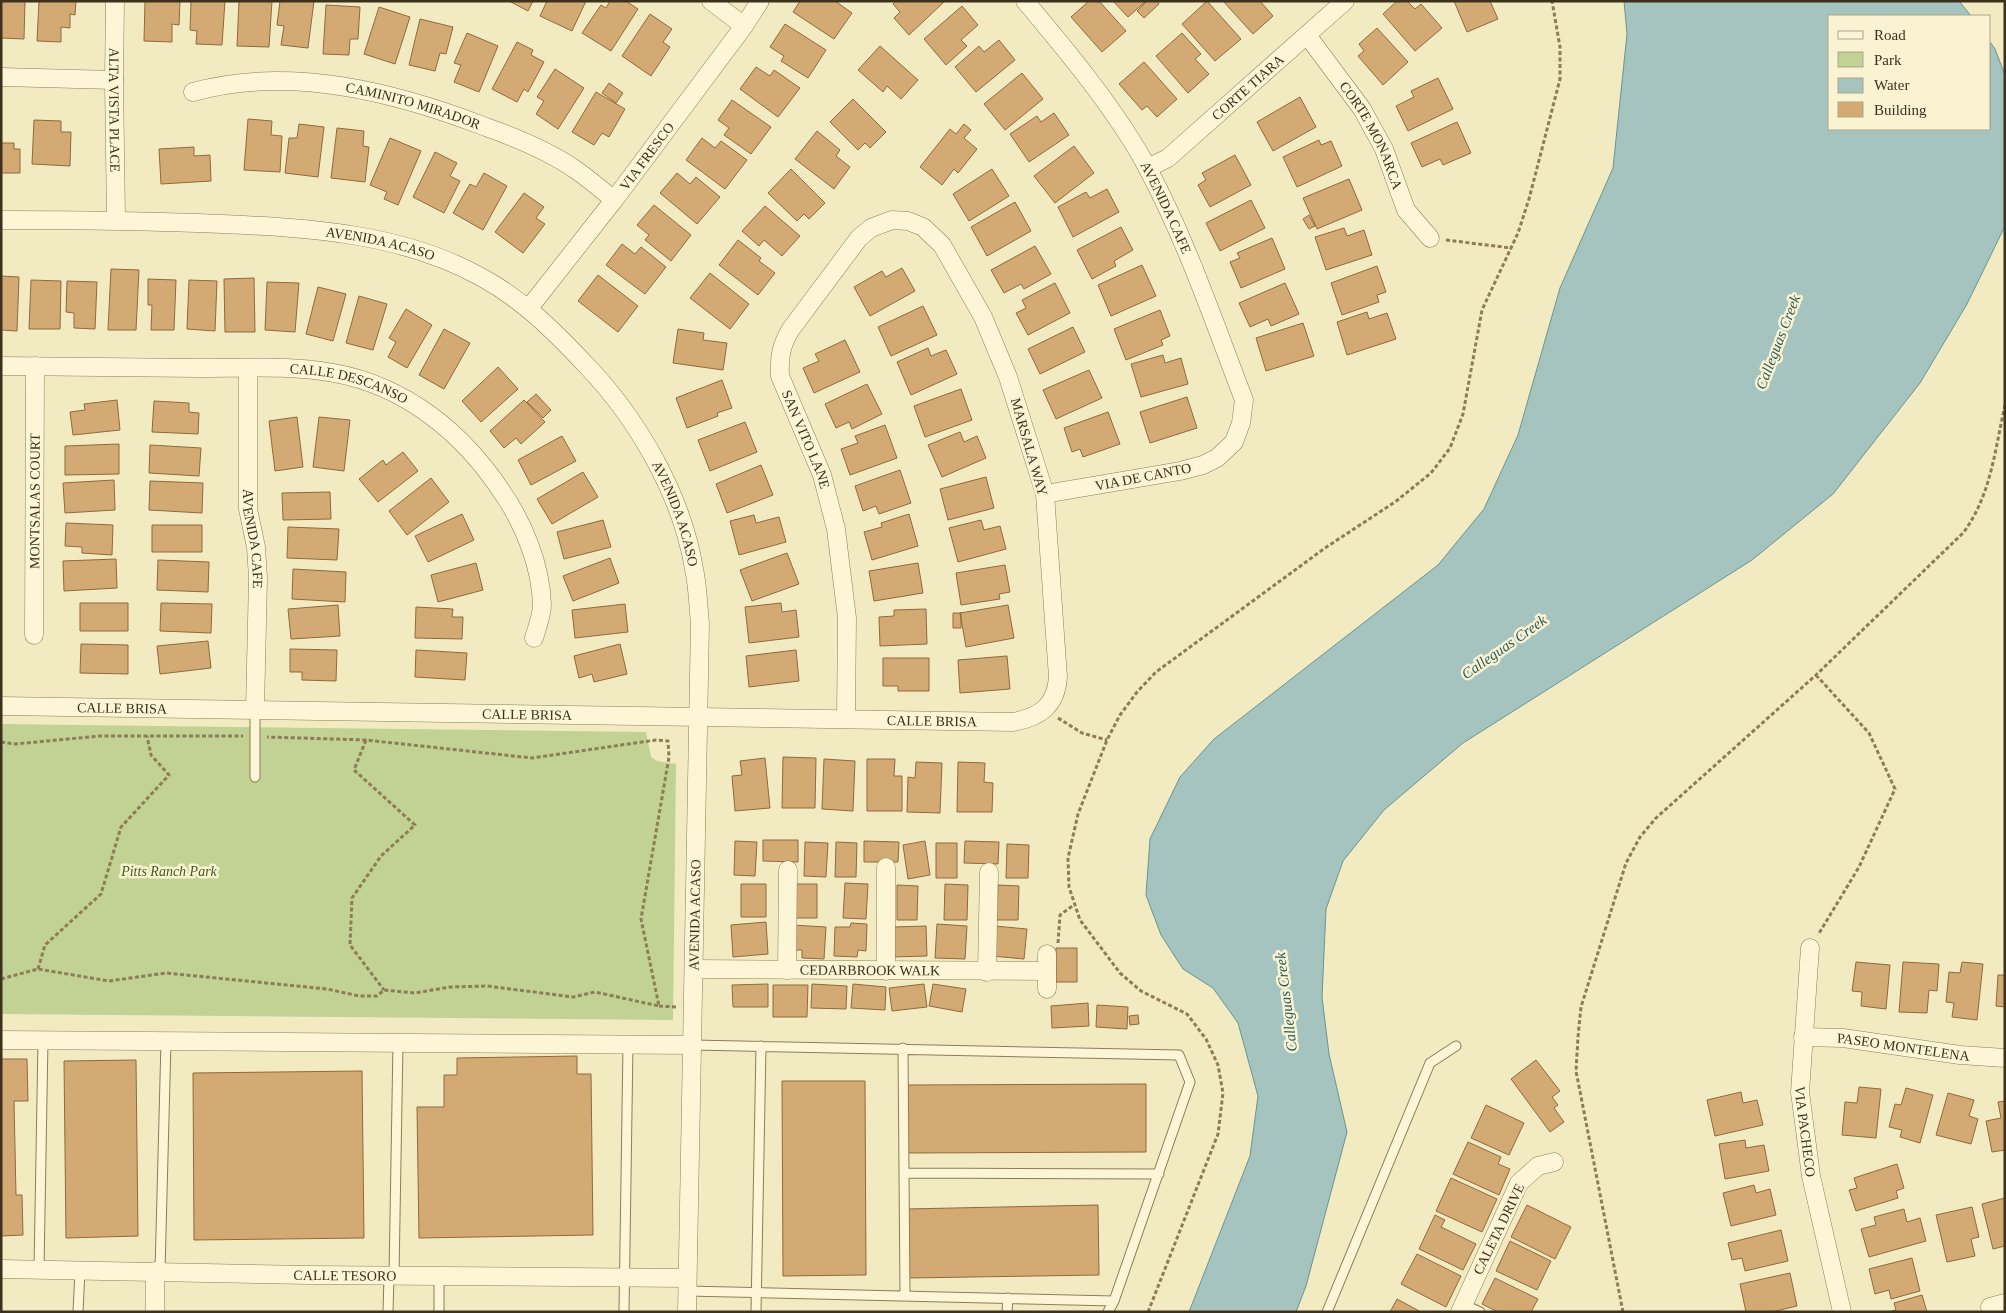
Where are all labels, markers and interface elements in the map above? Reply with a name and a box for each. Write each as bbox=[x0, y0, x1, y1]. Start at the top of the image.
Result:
legend bbox=[1828, 15, 1991, 130]
text: Road bbox=[1874, 27, 1906, 43]
street label: ALTA VISTA PLACE bbox=[106, 48, 123, 172]
street label: CORTE TIARA bbox=[1209, 51, 1288, 123]
text: Park bbox=[1874, 52, 1902, 68]
text: Water bbox=[1874, 77, 1909, 93]
street label: CORTE MONARCA bbox=[1337, 79, 1406, 192]
street label: CAMINITO MIRADOR bbox=[345, 80, 483, 132]
text: Building bbox=[1874, 102, 1927, 118]
street label: VIA FRESCO bbox=[617, 120, 677, 193]
street label: AVENIDA CAFE bbox=[1138, 159, 1194, 256]
street label: AVENIDA ACASO bbox=[325, 224, 437, 263]
water label: Calleguas Creek bbox=[1753, 292, 1803, 391]
street label: CALLE DESCANSO bbox=[289, 361, 411, 406]
street label: SAN VITO LANE bbox=[779, 388, 833, 490]
street label: MARSALA WAY bbox=[1008, 396, 1050, 498]
street label: MONTSALAS COURT bbox=[27, 433, 42, 569]
street label: AVENIDA ACASO bbox=[649, 458, 701, 568]
street label: VIA DE CANTO bbox=[1094, 460, 1192, 494]
street label: AVENIDA CAFE bbox=[240, 489, 266, 589]
water label: Calleguas Creek bbox=[1459, 612, 1550, 682]
street label: CALLE BRISA bbox=[77, 700, 168, 716]
street label: CALLE BRISA bbox=[482, 706, 573, 723]
street label: CALLE BRISA bbox=[887, 713, 978, 729]
street label: AVENIDA ACASO bbox=[687, 859, 703, 971]
park label: Pitts Ranch Park bbox=[120, 864, 218, 879]
water label: Calleguas Creek bbox=[1272, 951, 1300, 1053]
street label: CEDARBROOK WALK bbox=[800, 962, 940, 978]
street label: PASEO MONTELENA bbox=[1837, 1030, 1971, 1063]
street label: VIA PACHECO bbox=[1792, 1085, 1819, 1178]
street label: CALETA DRIVE bbox=[1470, 1181, 1528, 1277]
street label: CALLE TESORO bbox=[293, 1267, 396, 1283]

